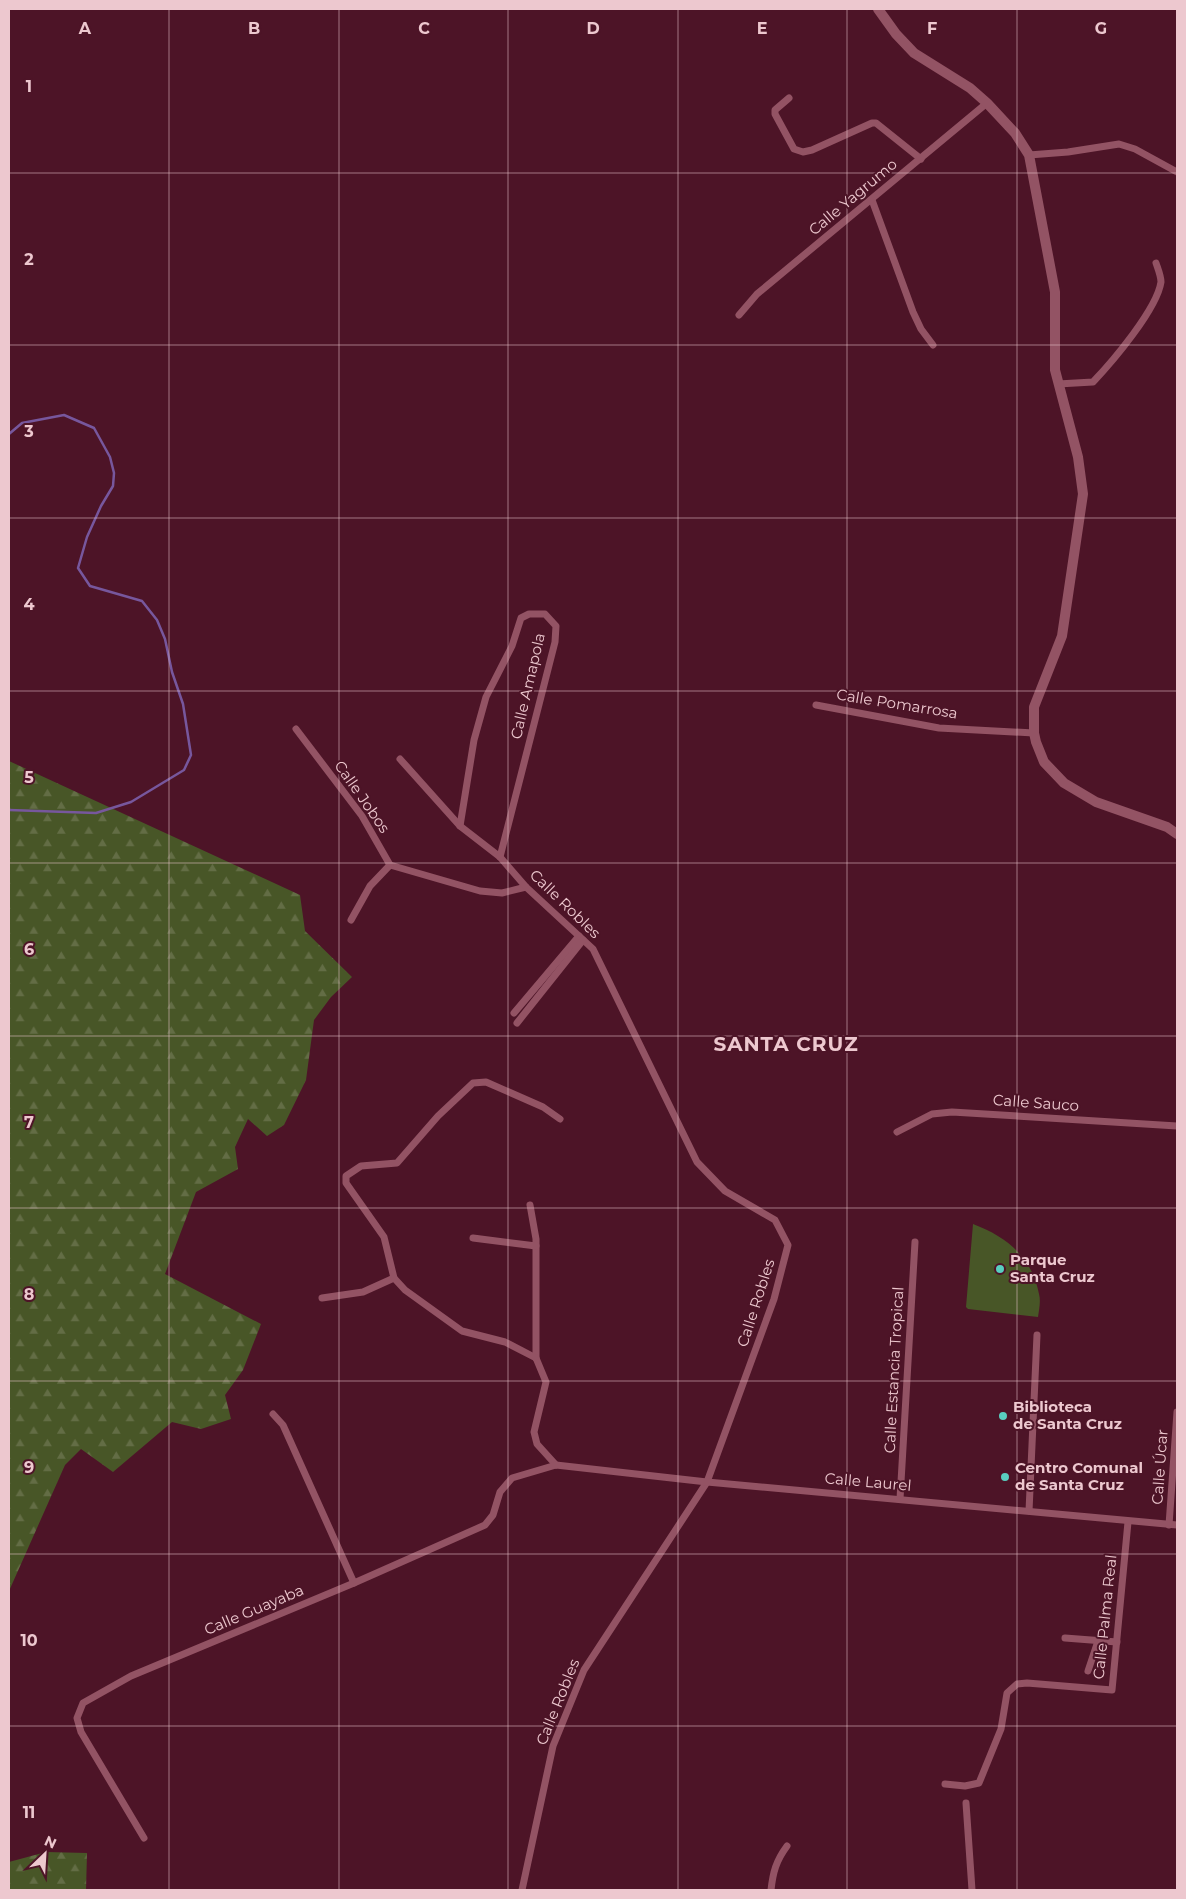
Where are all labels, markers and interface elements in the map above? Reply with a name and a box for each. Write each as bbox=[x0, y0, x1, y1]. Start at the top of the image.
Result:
text: A bbox=[78, 19, 92, 38]
text: B bbox=[248, 19, 260, 38]
text: C bbox=[418, 19, 430, 38]
text: D bbox=[586, 19, 600, 38]
text: E bbox=[757, 19, 767, 38]
text: F bbox=[927, 19, 937, 38]
text: G bbox=[1095, 19, 1107, 38]
text: 1 bbox=[26, 77, 32, 96]
street label: Calle Yagrumo bbox=[805, 154, 901, 239]
text: 2 bbox=[24, 250, 34, 269]
text: 3 bbox=[23, 422, 34, 441]
text: 4 bbox=[23, 595, 35, 614]
street label: Calle Amapola bbox=[506, 631, 549, 741]
street label: Calle Pomarrosa bbox=[835, 685, 959, 722]
street label: Calle Jobos bbox=[330, 757, 394, 837]
text: 5 bbox=[24, 768, 34, 787]
street label: Calle Robles bbox=[526, 865, 605, 942]
text: 6 bbox=[24, 940, 34, 959]
district label: SANTA CRUZ bbox=[713, 1032, 859, 1056]
street label: Calle Sauco bbox=[992, 1090, 1080, 1115]
text: 7 bbox=[24, 1113, 34, 1132]
place label: Parque Santa Cruz bbox=[1010, 1250, 1095, 1286]
street label: Calle Robles bbox=[732, 1257, 779, 1349]
marker: Parque Santa Cruz bbox=[994, 1263, 1006, 1275]
text: 8 bbox=[24, 1285, 34, 1304]
street label: Calle Estancia Tropical bbox=[880, 1286, 907, 1454]
place label: Biblioteca de Santa Cruz bbox=[1013, 1397, 1122, 1433]
marker: Biblioteca de Santa Cruz bbox=[997, 1410, 1009, 1422]
street label: Calle Úcar bbox=[1147, 1429, 1172, 1505]
text: 9 bbox=[24, 1458, 34, 1477]
place label: Centro Comunal de Santa Cruz bbox=[1015, 1458, 1143, 1494]
street label: Calle Laurel bbox=[824, 1468, 912, 1495]
marker: Centro Comunal de Santa Cruz bbox=[999, 1471, 1011, 1483]
street label: Calle Palma Real bbox=[1089, 1554, 1120, 1680]
street label: Calle Guayaba bbox=[201, 1580, 306, 1639]
text: 10 bbox=[20, 1631, 38, 1650]
street label: Calle Robles bbox=[532, 1656, 583, 1748]
text: 11 bbox=[23, 1803, 35, 1822]
north arrow bbox=[20, 1829, 70, 1879]
text: N bbox=[42, 1832, 59, 1853]

